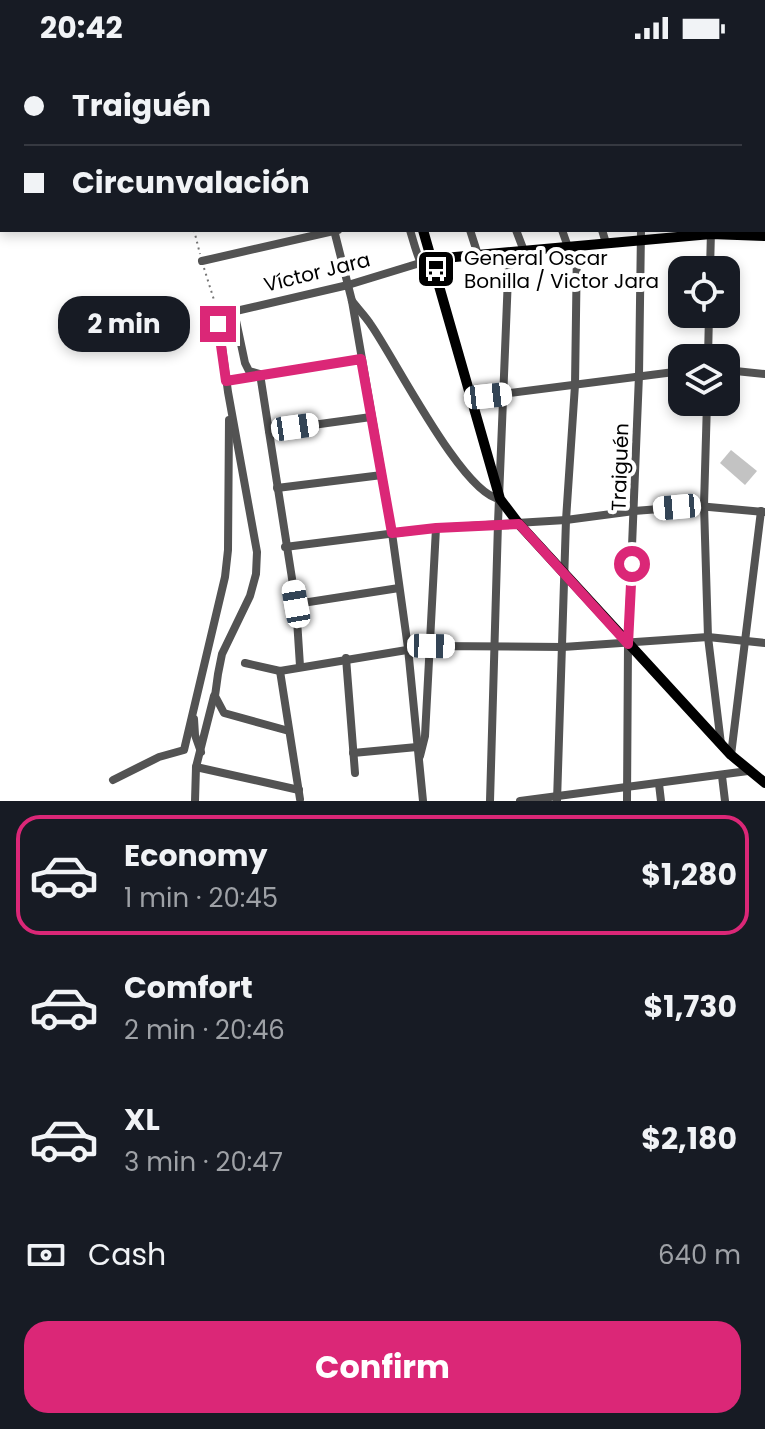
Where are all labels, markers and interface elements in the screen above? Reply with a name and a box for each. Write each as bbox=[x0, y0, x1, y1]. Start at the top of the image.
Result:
text: 20:42 bbox=[40, 6, 123, 49]
text: Traiguén bbox=[72, 84, 211, 127]
text: Circunvalación bbox=[72, 161, 310, 204]
place label: General Oscar Bonilla / Victor Jara bbox=[464, 244, 659, 295]
street label: Víctor Jara bbox=[261, 245, 373, 299]
bus stop icon: General Oscar Bonilla / Victor Jara bbox=[415, 248, 457, 290]
map controls bbox=[668, 256, 740, 416]
button: locate bbox=[668, 256, 740, 328]
callout: 2 min bbox=[58, 296, 190, 352]
text: 2 min bbox=[87, 306, 161, 342]
route end bbox=[200, 306, 236, 342]
button: layers bbox=[668, 344, 740, 416]
car bbox=[463, 382, 513, 410]
car bbox=[270, 412, 320, 442]
street label: Traiguén bbox=[604, 422, 636, 512]
car bbox=[652, 493, 702, 521]
route start bbox=[614, 546, 650, 582]
car bbox=[280, 578, 312, 630]
car bbox=[407, 634, 455, 658]
text: Economy bbox=[124, 834, 268, 877]
icon: car bbox=[28, 839, 100, 911]
text: $1,280 bbox=[641, 853, 737, 896]
text: 1 min · 20:45 bbox=[124, 880, 278, 916]
text: Comfort bbox=[124, 966, 253, 1009]
icon: car bbox=[28, 971, 100, 1043]
text: $1,730 bbox=[644, 985, 737, 1028]
text: 2 min · 20:46 bbox=[124, 1012, 285, 1048]
text: XL bbox=[124, 1098, 160, 1141]
icon: car bbox=[28, 1103, 100, 1175]
text: $2,180 bbox=[641, 1117, 737, 1160]
text: 3 min · 20:47 bbox=[124, 1144, 283, 1180]
icon: cash bbox=[24, 1233, 68, 1277]
text: Cash bbox=[88, 1233, 166, 1276]
text: 640 m bbox=[658, 1237, 741, 1273]
button: Confirm bbox=[24, 1321, 741, 1413]

